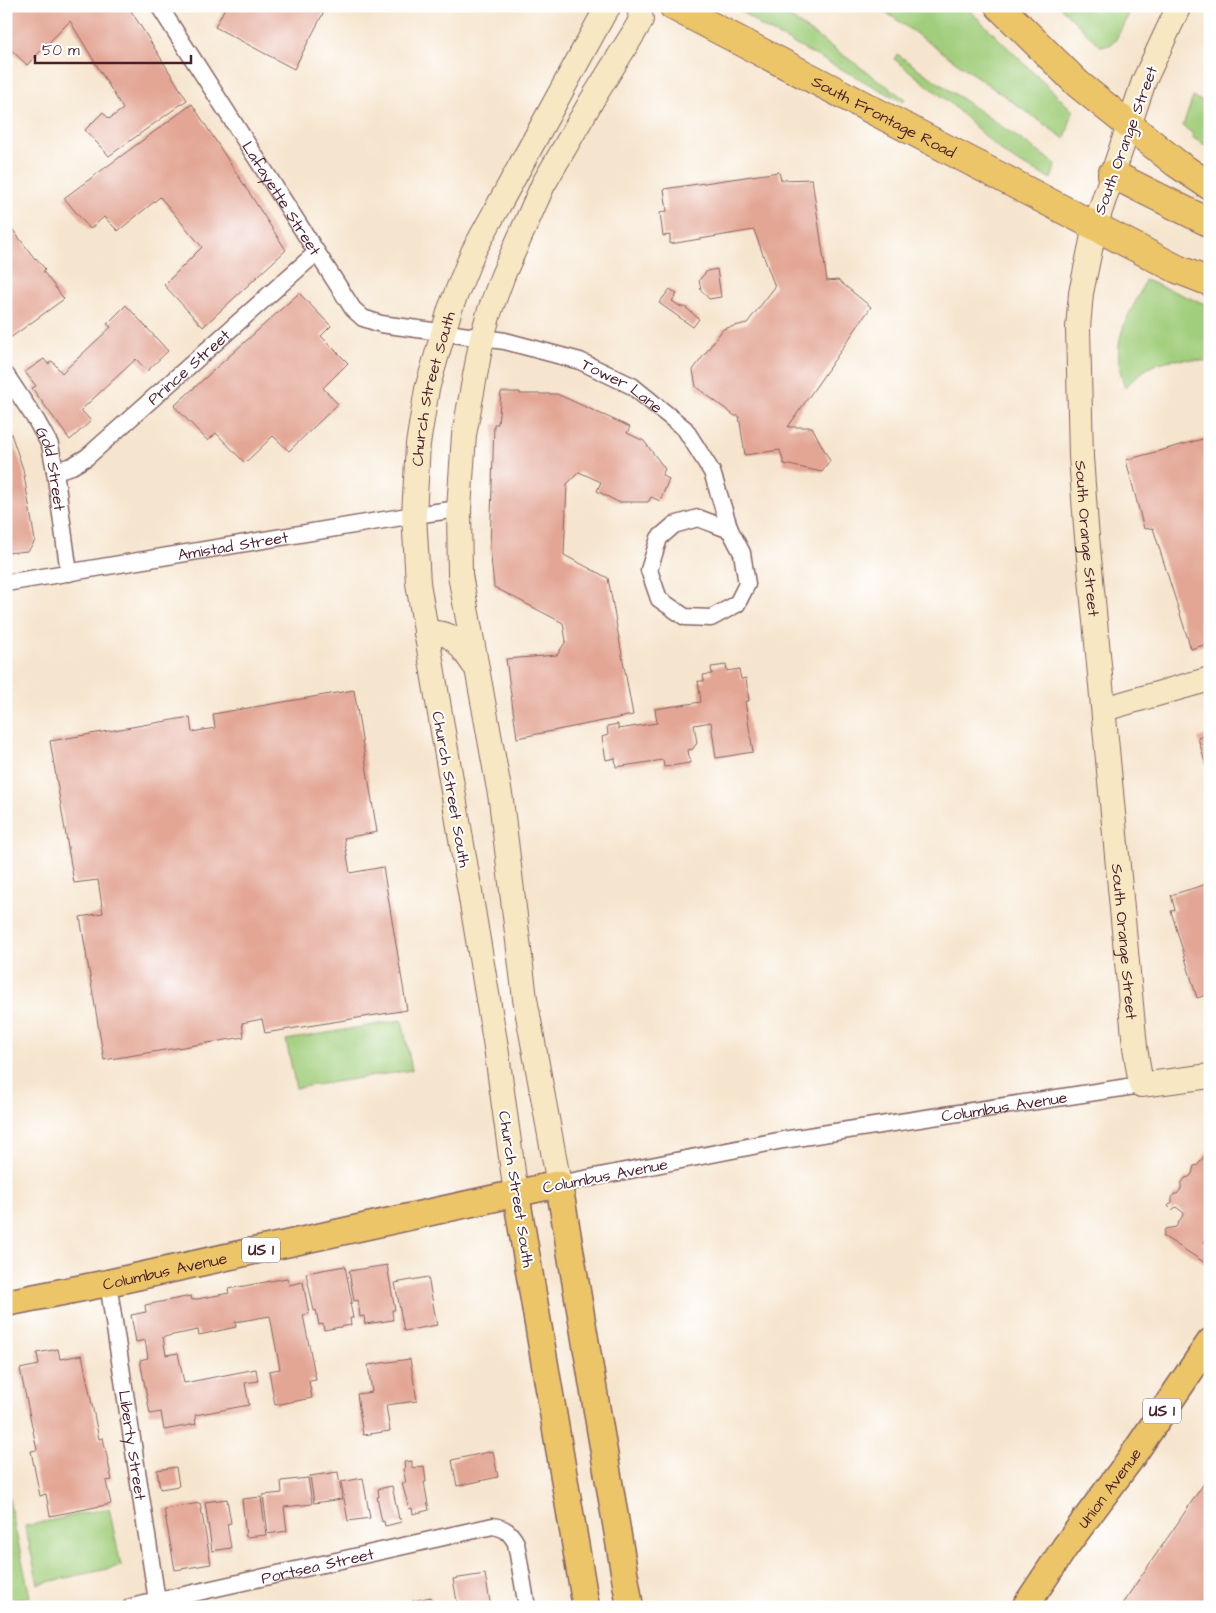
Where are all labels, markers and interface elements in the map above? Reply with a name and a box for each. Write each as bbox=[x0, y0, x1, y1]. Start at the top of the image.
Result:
scale bar bbox=[35, 32, 191, 64]
text: 50 m bbox=[42, 40, 80, 61]
street label: South Orange Street bbox=[1089, 63, 1164, 218]
street label: South Frontage Road bbox=[808, 70, 959, 164]
street label: Lafayette Street bbox=[236, 137, 326, 260]
street label: Church Street South bbox=[407, 309, 461, 467]
street label: Prince Street bbox=[143, 324, 236, 410]
street label: Tower Lane bbox=[578, 353, 667, 419]
street label: Gold Street bbox=[30, 423, 70, 513]
street label: South Orange Street bbox=[1069, 460, 1104, 618]
street label: Amistad Street bbox=[176, 526, 290, 566]
street label: Church Street South bbox=[426, 709, 476, 869]
street label: South Orange Street bbox=[1106, 863, 1142, 1021]
street label: Columbus Avenue bbox=[940, 1086, 1069, 1128]
street label: Church Street South bbox=[493, 1109, 539, 1269]
street label: Columbus Avenue bbox=[541, 1153, 670, 1199]
road number: US 1 bbox=[242, 1238, 280, 1262]
street label: Columbus Avenue bbox=[101, 1247, 230, 1296]
street label: Liberty Street bbox=[113, 1389, 151, 1502]
road number: US 1 bbox=[1143, 1398, 1181, 1424]
street label: Union Avenue bbox=[1073, 1443, 1147, 1533]
street label: Portsea Street bbox=[259, 1543, 377, 1590]

